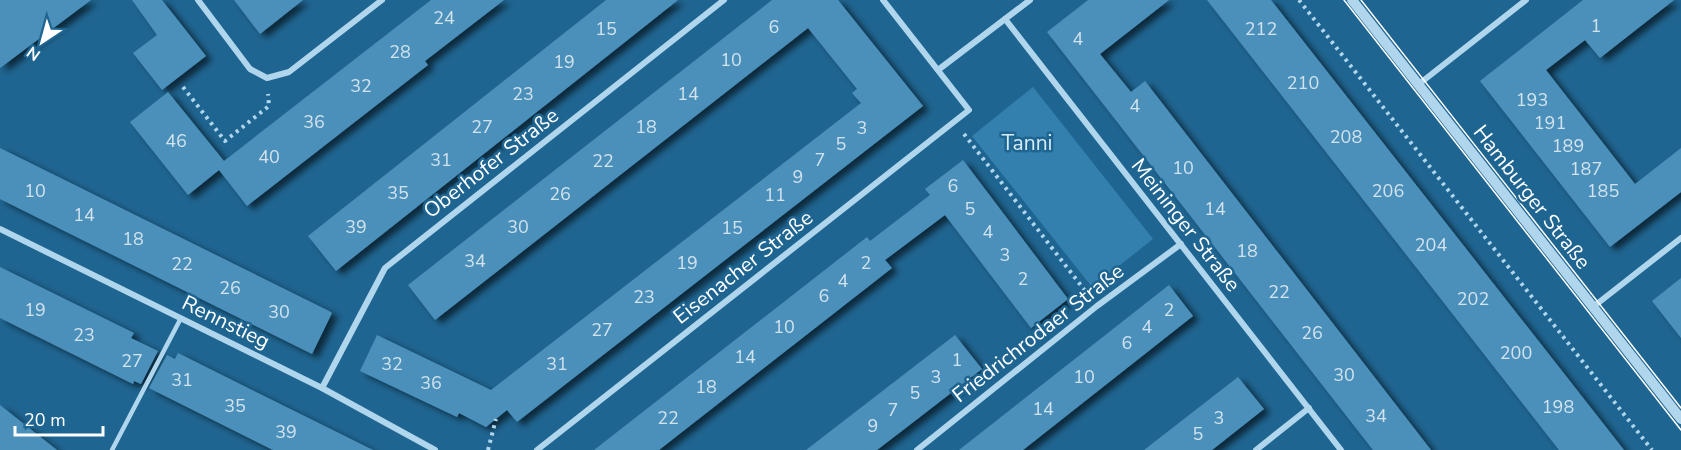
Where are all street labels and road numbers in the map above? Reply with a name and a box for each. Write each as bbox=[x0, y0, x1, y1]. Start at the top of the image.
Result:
street label: Oberhofer Straße bbox=[418, 101, 564, 225]
street label: Hamburger Straße bbox=[1467, 119, 1597, 275]
street label: Meininger Straße bbox=[1125, 153, 1247, 297]
street label: Eisenacher Straße bbox=[667, 204, 819, 330]
street label: Friedrichrodaer Straße bbox=[946, 257, 1130, 409]
street label: Rennstieg bbox=[177, 289, 275, 355]

